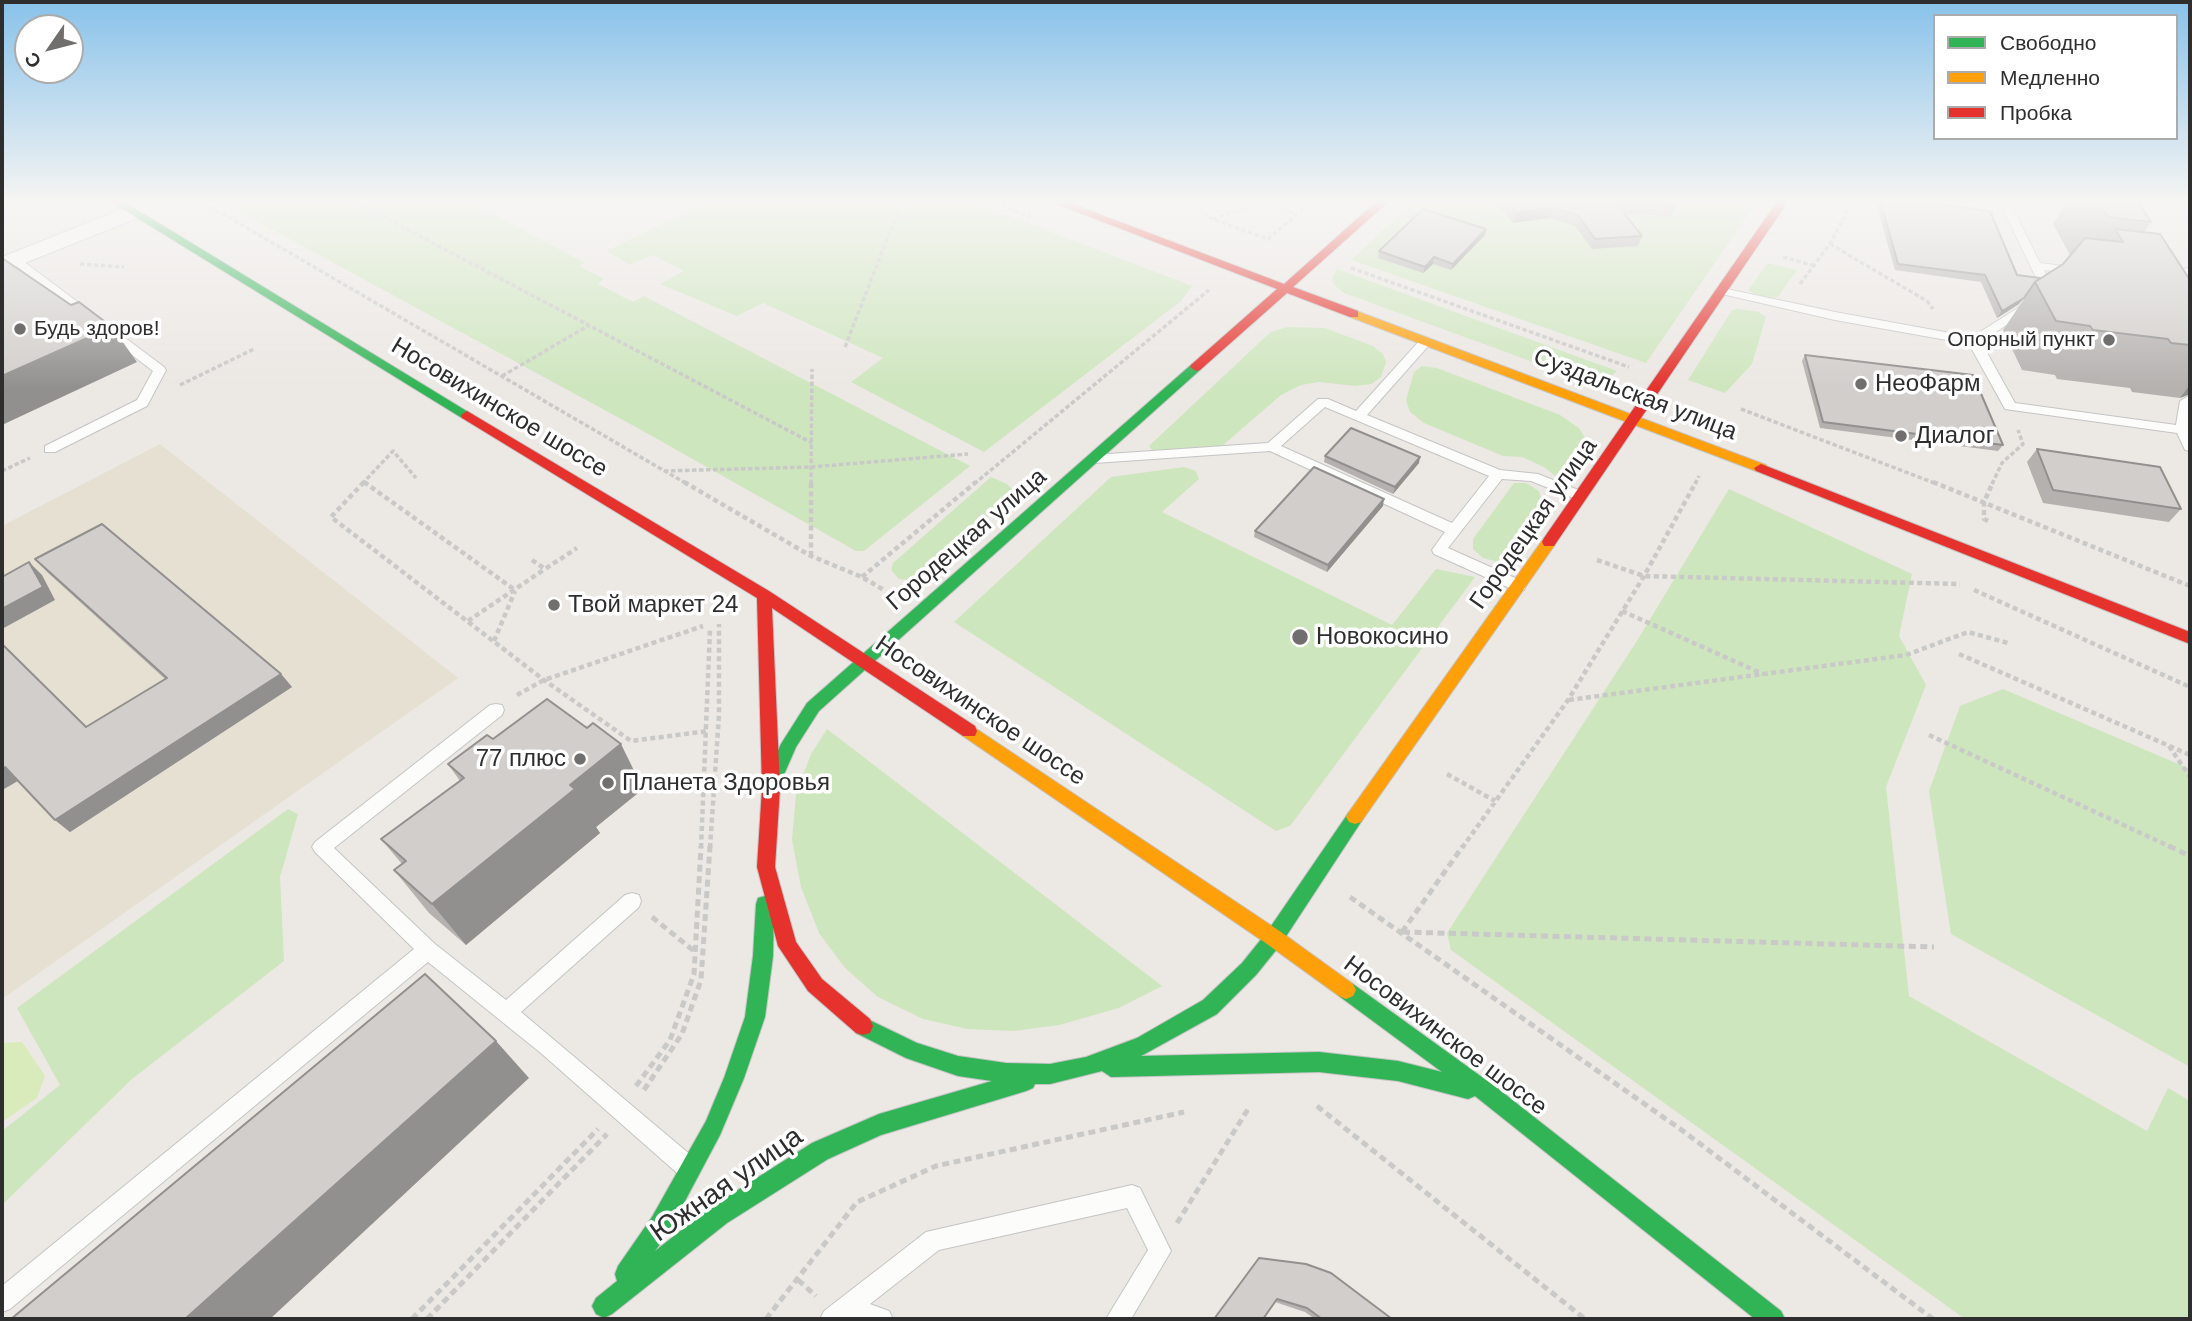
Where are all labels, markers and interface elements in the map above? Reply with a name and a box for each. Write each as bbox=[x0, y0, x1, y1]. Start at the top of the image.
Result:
north arrow bbox=[14, 14, 84, 84]
legend bbox=[1933, 14, 2178, 140]
text: Свободно bbox=[2000, 31, 2097, 54]
text: С bbox=[20, 49, 46, 72]
text: Медленно bbox=[2000, 66, 2100, 89]
text: Пробка bbox=[2000, 101, 2072, 124]
place label: Будь здоров! bbox=[34, 316, 160, 342]
marker: Будь здоров! bbox=[12, 321, 28, 337]
place label: Опорный пункт bbox=[1947, 327, 2095, 353]
street label: Носовихинское шоссе bbox=[386, 332, 612, 484]
marker: Опорный пункт bbox=[2101, 332, 2117, 348]
street label: Суздальская улица bbox=[1529, 343, 1741, 447]
place label: НеоФарм bbox=[1875, 370, 1980, 398]
marker: НеоФарм bbox=[1853, 376, 1869, 392]
place label: Диалог bbox=[1915, 422, 1994, 450]
marker: Диалог bbox=[1893, 428, 1909, 444]
street label: Городецкая улица bbox=[1464, 433, 1604, 615]
street label: Городецкая улица bbox=[881, 463, 1053, 617]
place label: Твой маркет 24 bbox=[568, 591, 738, 619]
marker: Твой маркет 24 bbox=[546, 597, 562, 613]
place label: Новокосино bbox=[1316, 623, 1449, 651]
marker: Новокосино bbox=[1290, 627, 1310, 647]
street label: Носовихинское шоссе bbox=[869, 630, 1091, 792]
place label: 77 плюс bbox=[476, 745, 566, 773]
marker: 77 плюс bbox=[572, 751, 588, 767]
place label: Планета Здоровья bbox=[622, 769, 830, 797]
marker: Планета Здоровья bbox=[600, 775, 616, 791]
street label: Носовихинское шоссе bbox=[1338, 950, 1552, 1122]
street label: Южная улица bbox=[644, 1120, 810, 1250]

